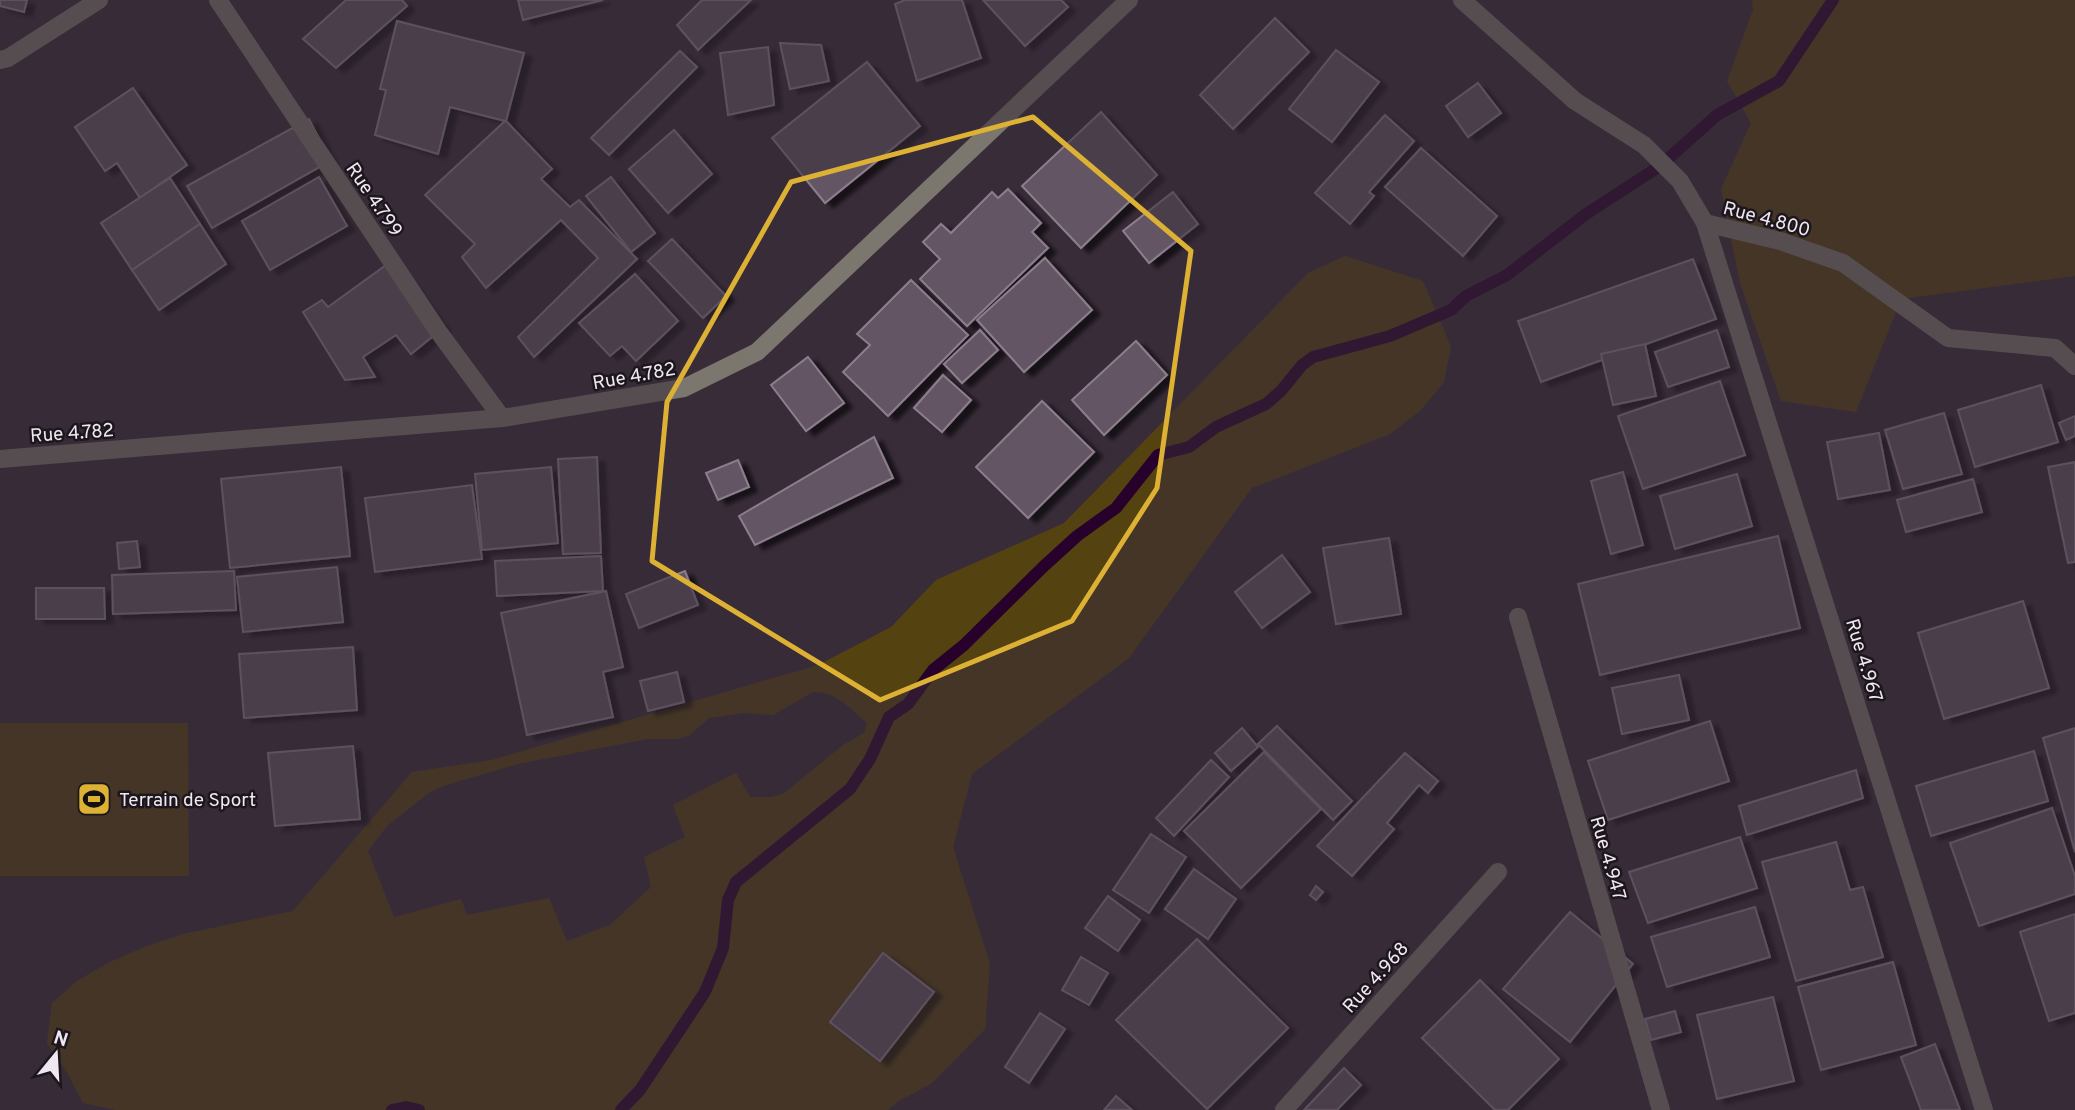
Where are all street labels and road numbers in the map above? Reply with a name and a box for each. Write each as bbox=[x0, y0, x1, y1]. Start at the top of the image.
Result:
street label: Rue 4.799 bbox=[340, 158, 407, 242]
street label: Rue 4.800 bbox=[1720, 197, 1813, 243]
street label: Rue 4.782 bbox=[591, 358, 678, 396]
street label: Rue 4.782 bbox=[29, 419, 115, 449]
street label: Rue 4.967 bbox=[1839, 616, 1887, 705]
street label: Rue 4.947 bbox=[1584, 814, 1631, 904]
street label: Rue 4.968 bbox=[1338, 938, 1415, 1019]

